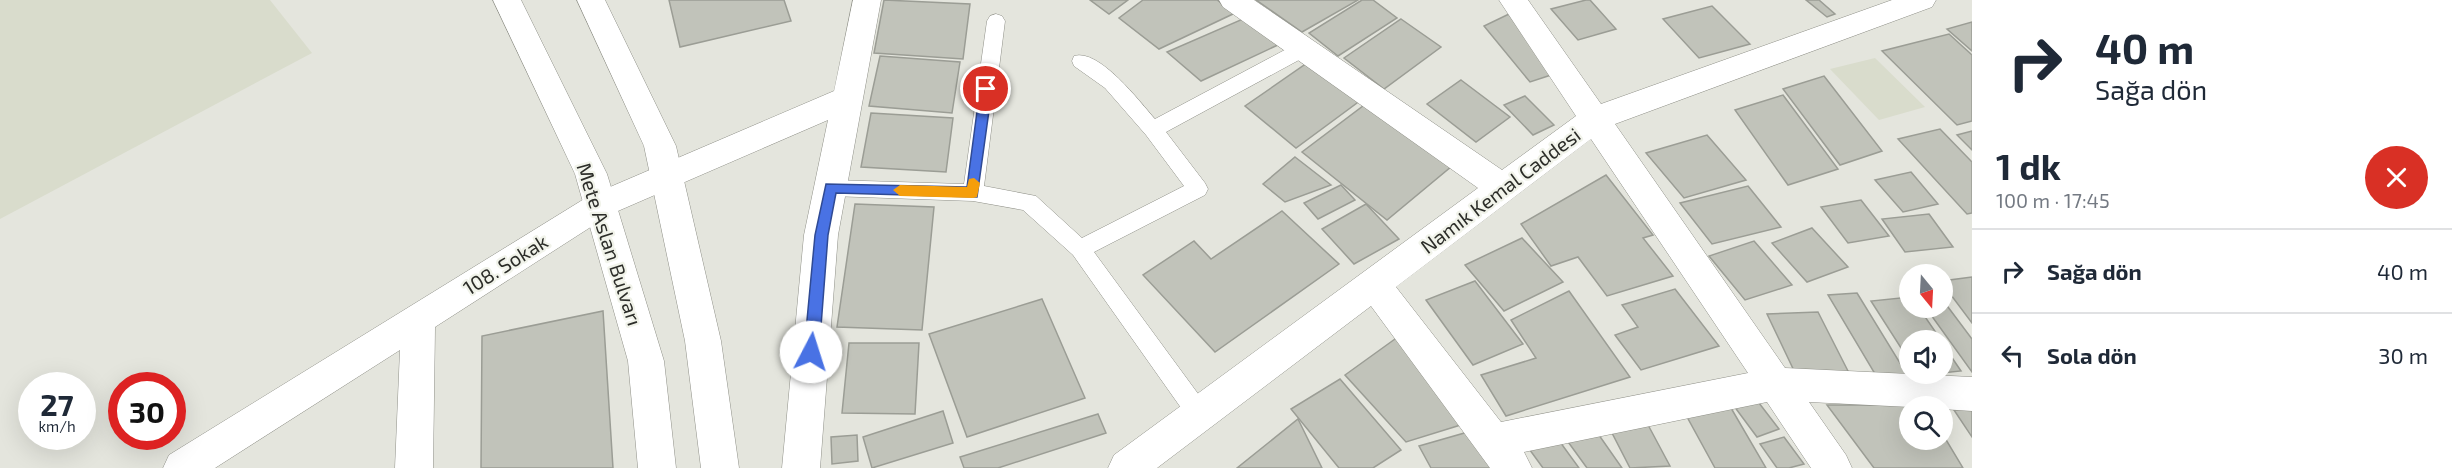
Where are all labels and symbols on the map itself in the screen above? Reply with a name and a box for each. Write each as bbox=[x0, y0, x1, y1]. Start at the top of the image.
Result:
pin bbox=[960, 63, 1011, 114]
street label: Namık Kemal Caddesi bbox=[1415, 122, 1585, 258]
street label: Mete Aslan Bulvarı bbox=[572, 159, 648, 329]
street label: 108. Sokak bbox=[458, 229, 552, 299]
north arrow bbox=[1899, 264, 1953, 318]
position arrow bbox=[779, 320, 843, 384]
speed limit sign: 30 bbox=[108, 372, 186, 450]

